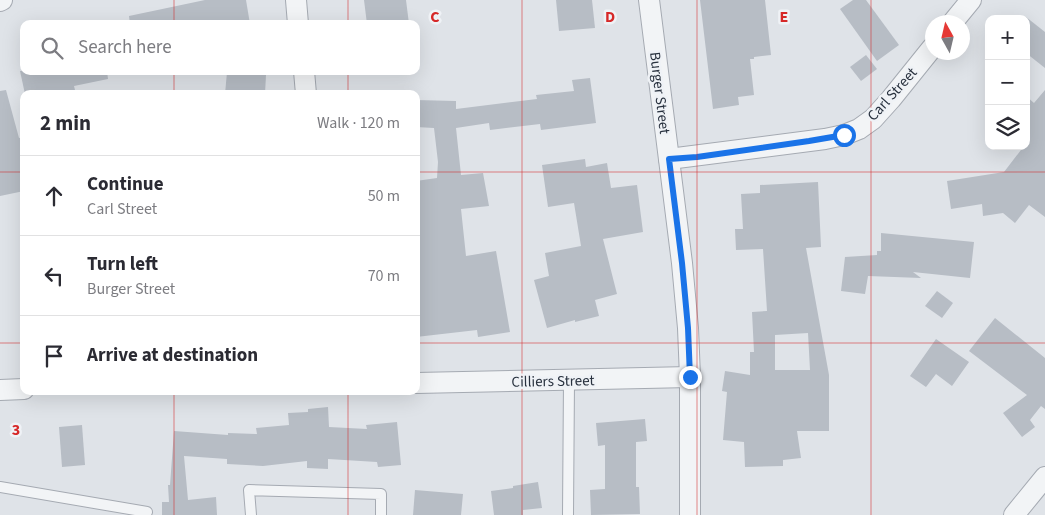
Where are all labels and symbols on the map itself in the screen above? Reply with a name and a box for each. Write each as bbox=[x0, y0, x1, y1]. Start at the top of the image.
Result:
text: C bbox=[430, 6, 440, 28]
text: D bbox=[605, 6, 615, 28]
text: E bbox=[780, 6, 788, 28]
north arrow bbox=[925, 15, 970, 60]
street label: Burger Street bbox=[644, 51, 675, 135]
street label: Carl Street bbox=[863, 63, 922, 126]
route start bbox=[833, 124, 856, 147]
route end bbox=[679, 366, 702, 389]
street label: Cilliers Street bbox=[511, 370, 595, 393]
text: 3 bbox=[12, 419, 20, 441]

